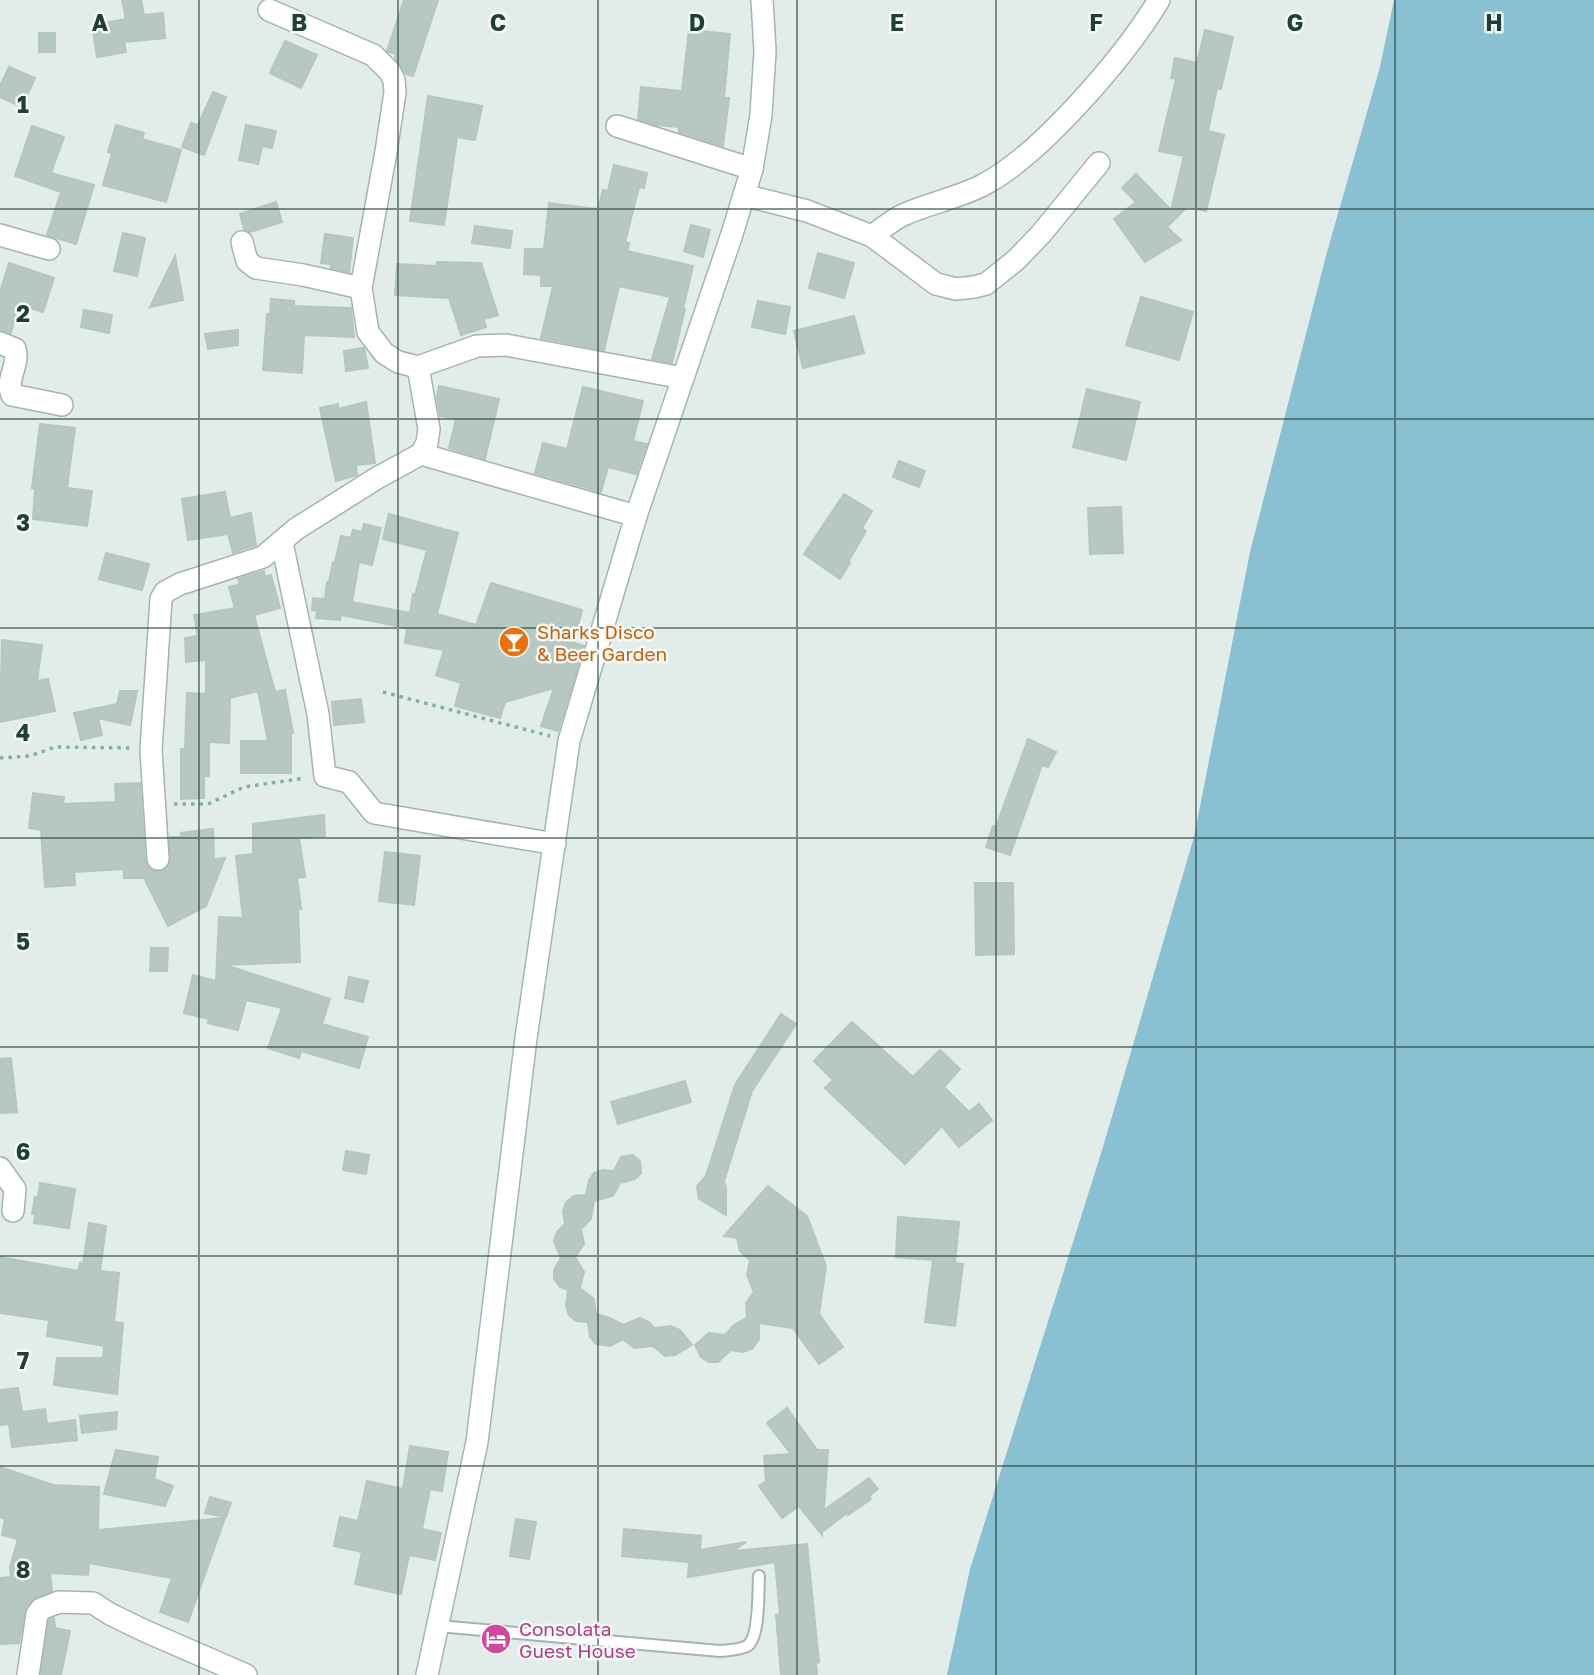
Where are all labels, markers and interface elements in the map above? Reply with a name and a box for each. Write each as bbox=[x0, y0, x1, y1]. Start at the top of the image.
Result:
text: A bbox=[92, 8, 109, 36]
text: B bbox=[291, 8, 307, 36]
text: C bbox=[490, 8, 506, 36]
text: D bbox=[689, 8, 705, 36]
text: E bbox=[890, 8, 904, 36]
text: F bbox=[1089, 8, 1103, 36]
text: G bbox=[1287, 8, 1303, 36]
text: H bbox=[1485, 8, 1503, 36]
text: 1 bbox=[17, 90, 29, 118]
text: 2 bbox=[16, 299, 30, 327]
text: 3 bbox=[16, 508, 30, 536]
place label: Sharks Disco & Beer Garden bbox=[537, 620, 667, 665]
bar icon: Sharks Disco & Beer Garden bbox=[497, 625, 531, 659]
text: 4 bbox=[16, 718, 30, 746]
text: 5 bbox=[16, 927, 30, 955]
text: 6 bbox=[16, 1137, 30, 1165]
text: 7 bbox=[17, 1346, 29, 1374]
text: 8 bbox=[16, 1555, 30, 1583]
place label: Consolata Guest House bbox=[519, 1617, 636, 1662]
hotel icon: Consolata Guest House bbox=[479, 1622, 513, 1656]

